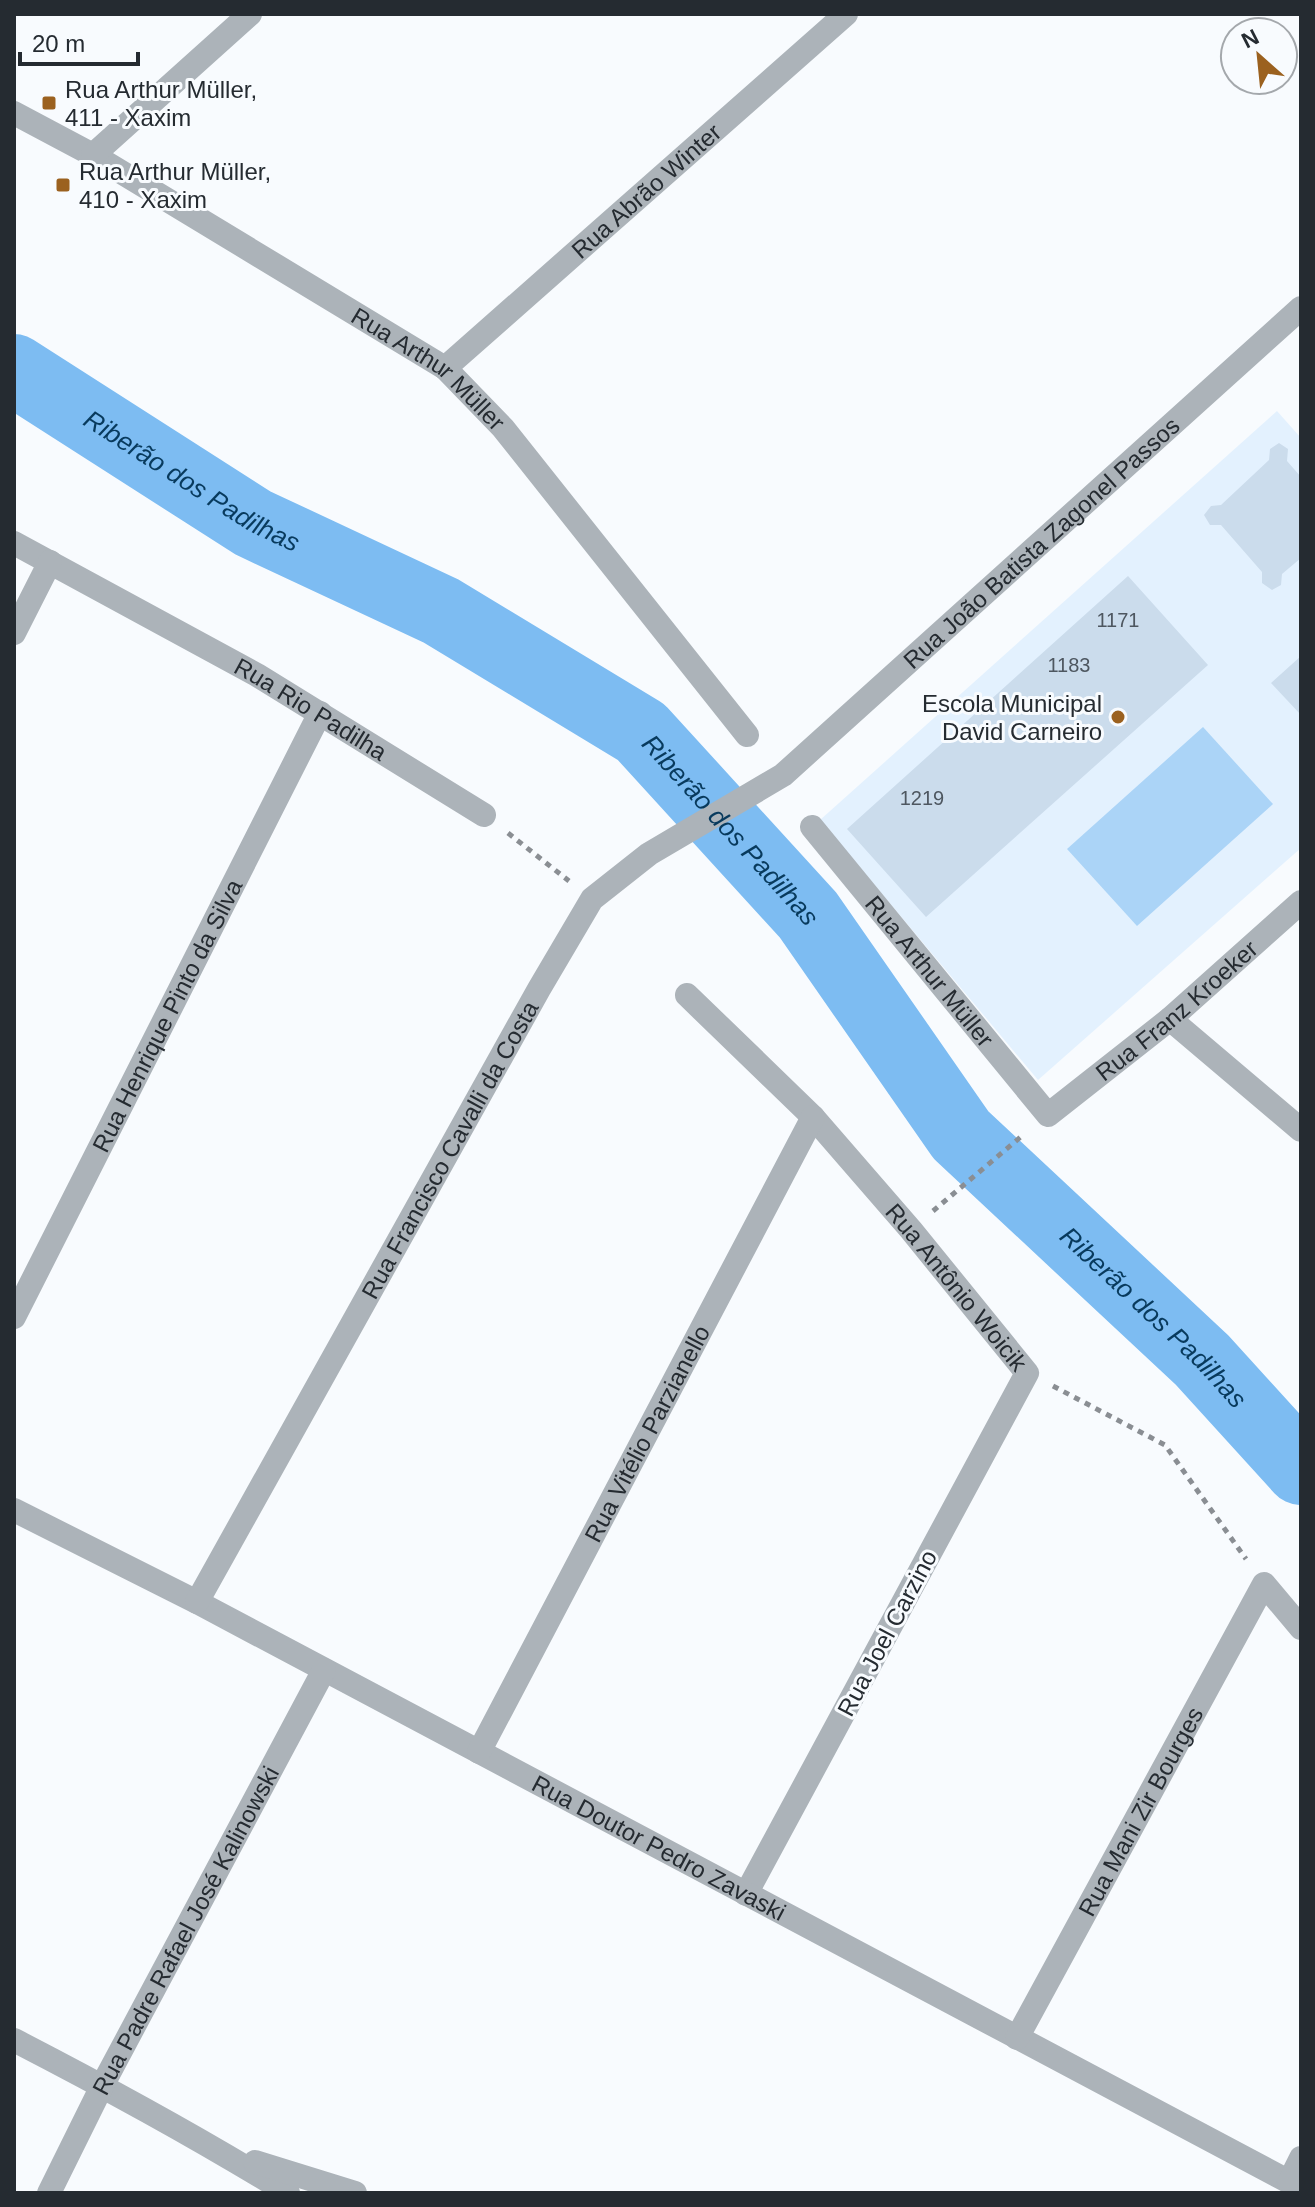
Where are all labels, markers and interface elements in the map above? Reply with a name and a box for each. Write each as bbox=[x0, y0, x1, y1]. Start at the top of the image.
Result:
scale bar bbox=[20, 16, 138, 66]
north arrow bbox=[1219, 16, 1299, 96]
text: N bbox=[1237, 24, 1263, 53]
text: 20 m bbox=[32, 30, 85, 57]
place label: Rua Arthur Müller, 411 - Xaxim bbox=[65, 76, 257, 131]
marker: Rua Arthur Müller, 411 - Xaxim bbox=[40, 94, 58, 112]
street label: Rua Abrão Winter bbox=[566, 118, 726, 263]
place label: Rua Arthur Müller, 410 - Xaxim bbox=[79, 158, 271, 213]
marker: Rua Arthur Müller, 410 - Xaxim bbox=[54, 176, 72, 194]
street label: Rua Arthur Müller bbox=[347, 301, 511, 435]
water label: Riberão dos Padilhas bbox=[79, 404, 305, 558]
street label: Rua João Batista Zagonel Passos bbox=[898, 411, 1184, 674]
house number: 1171 bbox=[1096, 609, 1140, 631]
street label: Rua Rio Padilha bbox=[230, 652, 393, 766]
house number: 1183 bbox=[1047, 654, 1091, 676]
place label: Escola Municipal David Carneiro bbox=[922, 690, 1102, 745]
marker: Escola Municipal David Carneiro bbox=[1109, 708, 1127, 726]
water label: Riberão dos Padilhas bbox=[636, 729, 825, 931]
house number: 1219 bbox=[900, 787, 944, 809]
street label: Rua Henrique Pinto da Silva bbox=[87, 874, 247, 1156]
street label: Rua Arthur Müller bbox=[860, 890, 1000, 1052]
street label: Rua Franz Kroeker bbox=[1090, 934, 1262, 1086]
street label: Rua Francisco Cavalli da Costa bbox=[356, 996, 543, 1303]
street label: Rua Antônio Woicik bbox=[881, 1198, 1034, 1377]
water label: Riberão dos Padilhas bbox=[1054, 1221, 1253, 1414]
street label: Rua Vitélio Parzianello bbox=[578, 1320, 715, 1546]
street label: Rua Joel Carzino bbox=[832, 1545, 942, 1721]
street label: Rua Mani Zir Bourges bbox=[1073, 1702, 1208, 1920]
street label: Rua Padre Rafael José Kalinowski bbox=[86, 1761, 284, 2099]
street label: Rua Doutor Pedro Zavaski bbox=[528, 1769, 790, 1926]

